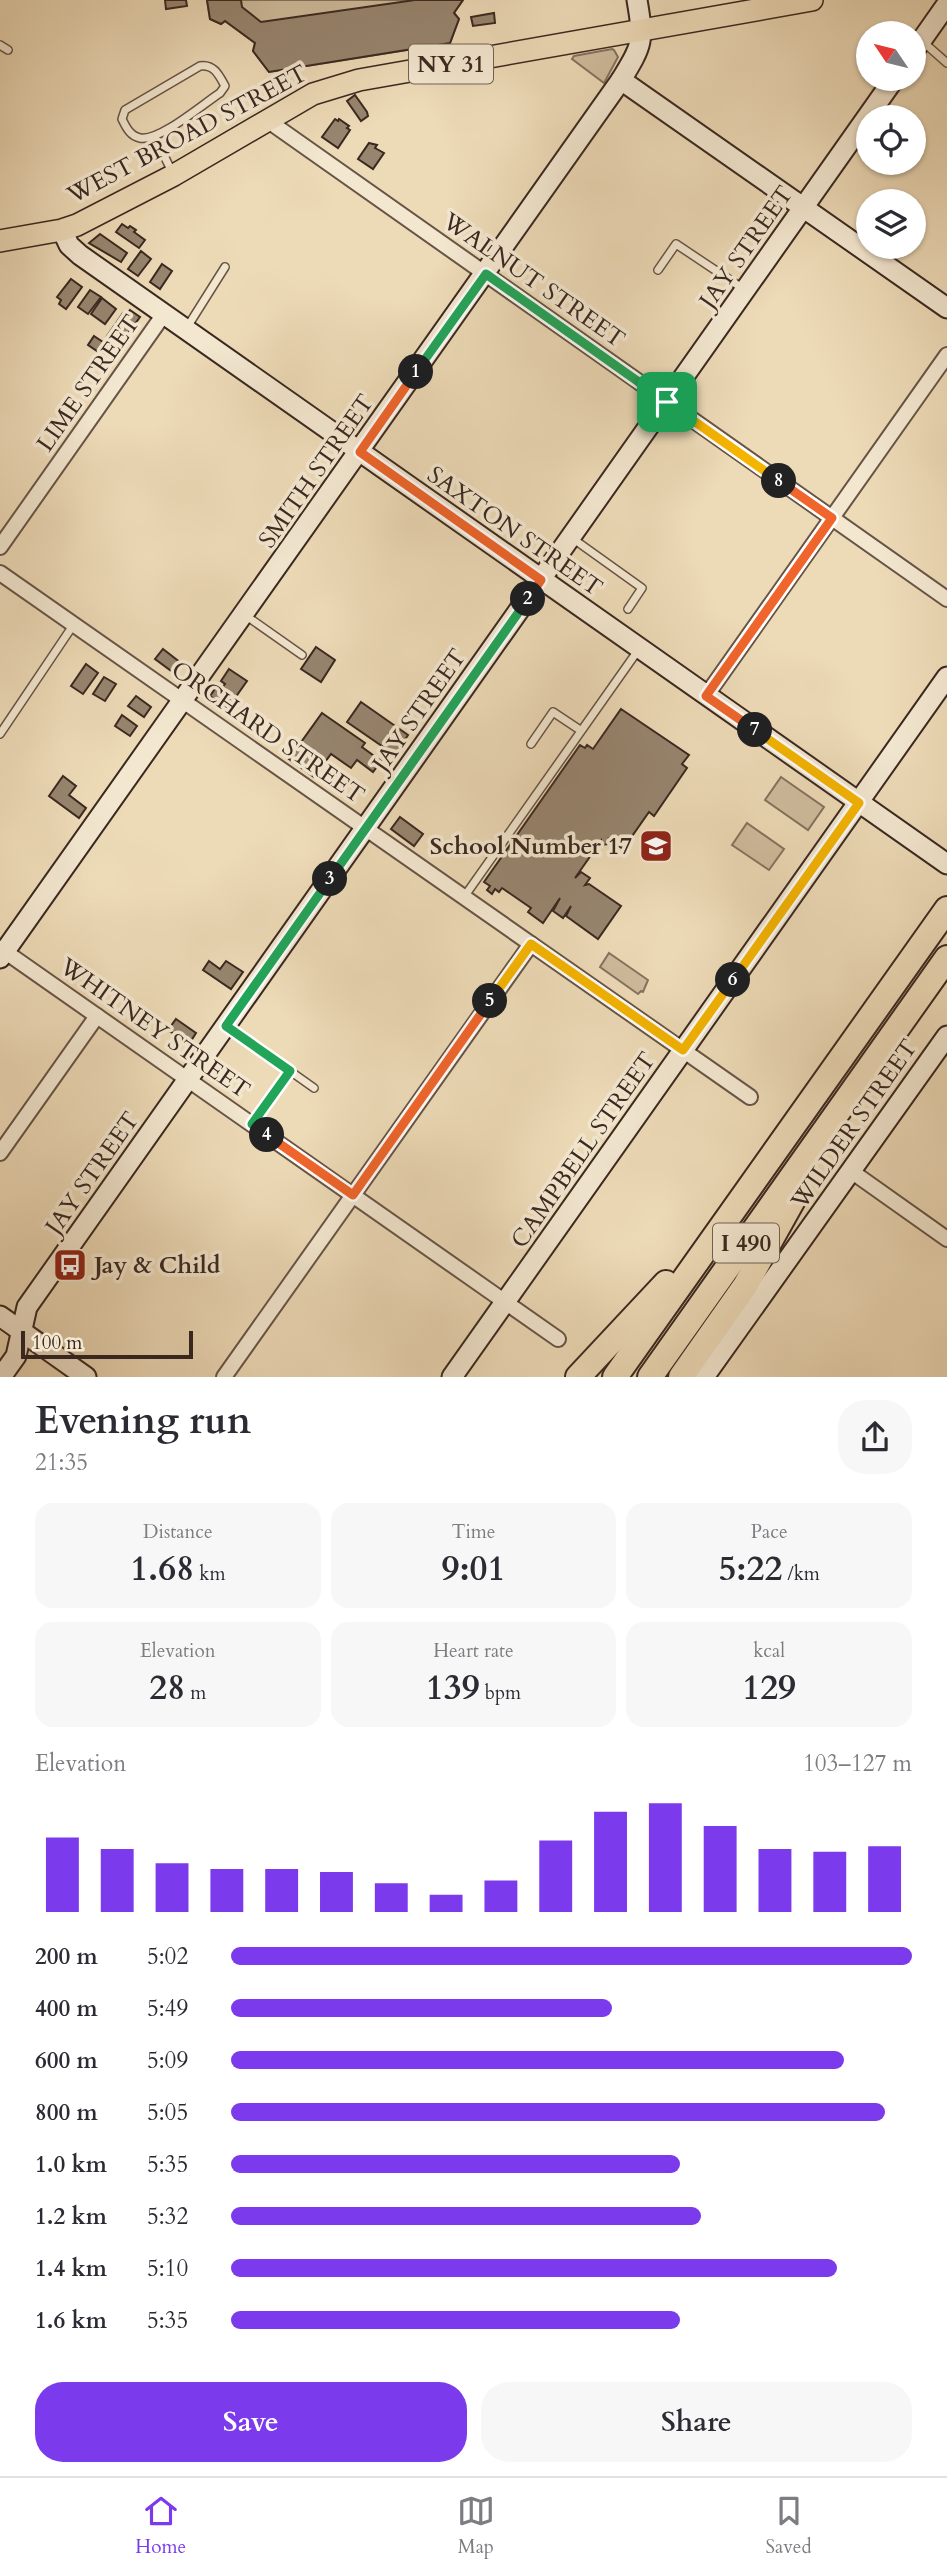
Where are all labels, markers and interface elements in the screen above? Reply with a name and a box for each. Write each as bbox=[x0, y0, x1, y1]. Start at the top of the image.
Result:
north arrow bbox=[856, 21, 926, 91]
map controls bbox=[856, 21, 926, 259]
road number: NY 31 bbox=[409, 44, 493, 83]
street label: WEST BROAD STREET bbox=[60, 57, 313, 212]
button: locate bbox=[856, 105, 926, 175]
street label: JAY STREET bbox=[690, 179, 801, 318]
button: layers bbox=[856, 189, 926, 259]
street label: WALNUT STREET bbox=[435, 204, 632, 356]
street label: LIME STREET bbox=[29, 308, 148, 458]
pin: 1 bbox=[398, 354, 434, 390]
text: 1 bbox=[411, 358, 420, 384]
pin bbox=[637, 372, 697, 432]
icon: arrive bbox=[648, 383, 686, 421]
street label: SMITH STREET bbox=[251, 388, 382, 555]
street label: SAXTON STREET bbox=[421, 459, 609, 604]
pin: 8 bbox=[762, 463, 796, 498]
text: 8 bbox=[774, 467, 783, 493]
pin: 2 bbox=[510, 582, 546, 616]
text: 2 bbox=[523, 585, 532, 611]
street label: JAY STREET bbox=[363, 642, 474, 781]
street label: ORCHARD STREET bbox=[164, 653, 371, 812]
pin: 7 bbox=[738, 712, 772, 748]
text: 7 bbox=[750, 716, 759, 742]
school or university icon: School Number 17 bbox=[637, 827, 675, 865]
place label: School Number 17 bbox=[430, 830, 632, 863]
pin: 3 bbox=[312, 862, 348, 896]
text: 3 bbox=[325, 865, 334, 891]
street label: WHITNEY STREET bbox=[52, 950, 257, 1107]
pin: 6 bbox=[716, 962, 750, 998]
text: 6 bbox=[728, 966, 737, 992]
pin: 5 bbox=[472, 984, 508, 1018]
text: 5 bbox=[485, 987, 494, 1013]
street label: WILDER STREET bbox=[783, 1033, 925, 1217]
street label: CAMPBELL STREET bbox=[503, 1046, 664, 1255]
street label: JAY STREET bbox=[36, 1105, 147, 1244]
pin: 4 bbox=[250, 1118, 284, 1152]
text: 4 bbox=[262, 1121, 271, 1147]
road number: I 490 bbox=[713, 1224, 779, 1262]
bus stop icon: Jay & Child bbox=[51, 1246, 89, 1284]
place label: Jay & Child bbox=[91, 1249, 221, 1282]
scale bar bbox=[21, 1328, 192, 1360]
text: 100 m bbox=[32, 1330, 82, 1356]
text: Evening run bbox=[35, 1395, 251, 1447]
button: share bbox=[838, 1400, 912, 1474]
text: 21:35 bbox=[35, 1447, 88, 1478]
text: Distance bbox=[143, 1519, 213, 1545]
text: Time bbox=[452, 1519, 495, 1545]
text: Pace bbox=[751, 1519, 788, 1545]
text: 1.68 bbox=[130, 1545, 194, 1593]
text: 9:01 bbox=[442, 1545, 505, 1593]
text: 5:22 bbox=[718, 1545, 782, 1593]
text: km bbox=[194, 1561, 225, 1587]
text: /km bbox=[782, 1561, 820, 1587]
text: Elevation bbox=[140, 1638, 216, 1664]
text: Heart rate bbox=[433, 1638, 514, 1664]
text: kcal bbox=[753, 1638, 785, 1664]
text: 28 bbox=[149, 1664, 185, 1712]
text: 139 bbox=[426, 1664, 480, 1712]
text: 129 bbox=[742, 1664, 796, 1712]
text: m bbox=[185, 1680, 206, 1706]
text: bpm bbox=[480, 1680, 521, 1706]
text: Elevation bbox=[35, 1748, 126, 1779]
text: 103–127 m bbox=[803, 1748, 912, 1779]
text: 200 m bbox=[35, 1941, 98, 1972]
text: 5:02 bbox=[147, 1941, 188, 1972]
text: 400 m bbox=[35, 1993, 98, 2024]
text: 5:49 bbox=[147, 1993, 188, 2024]
text: 600 m bbox=[35, 2045, 98, 2076]
text: 5:09 bbox=[147, 2045, 188, 2076]
text: 800 m bbox=[35, 2097, 98, 2128]
text: 5:05 bbox=[147, 2097, 188, 2128]
text: 1.0 km bbox=[35, 2149, 107, 2180]
text: 5:35 bbox=[147, 2149, 188, 2180]
text: 1.2 km bbox=[35, 2201, 107, 2232]
text: 5:32 bbox=[147, 2201, 188, 2232]
text: 1.4 km bbox=[35, 2253, 107, 2284]
text: 5:10 bbox=[147, 2253, 188, 2284]
text: 1.6 km bbox=[35, 2305, 107, 2336]
text: 5:35 bbox=[147, 2305, 188, 2336]
button: Save bbox=[35, 2382, 467, 2462]
button: Share bbox=[481, 2382, 912, 2462]
tab: Home bbox=[135, 2492, 186, 2560]
tab: Map bbox=[457, 2492, 495, 2560]
tab: Saved bbox=[766, 2492, 812, 2560]

